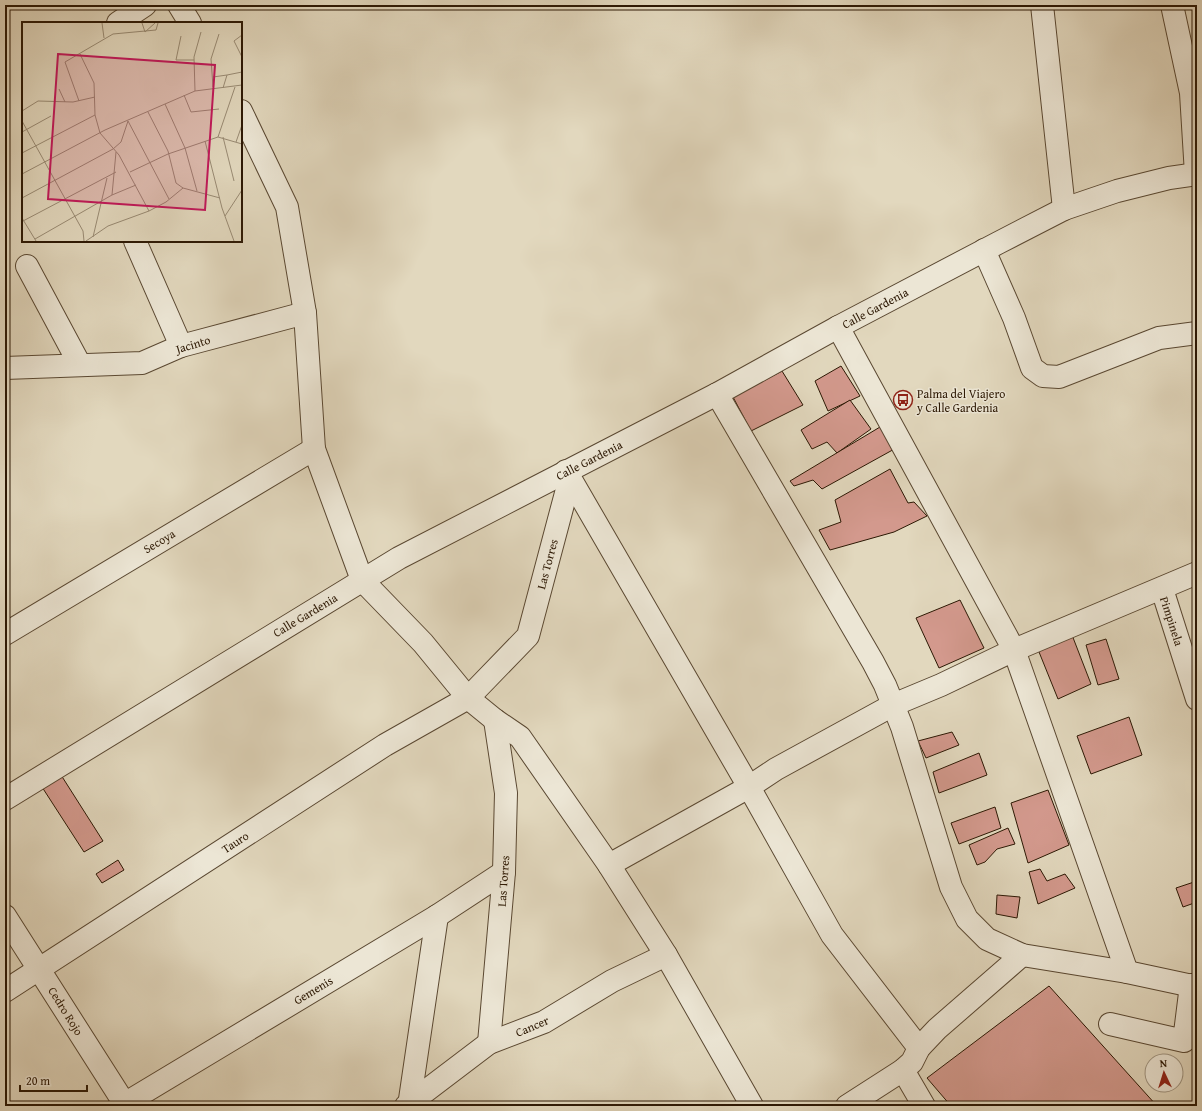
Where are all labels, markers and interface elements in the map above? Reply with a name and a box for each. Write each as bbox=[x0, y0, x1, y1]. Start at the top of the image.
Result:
inset map bbox=[22, 22, 242, 242]
street label: Calle Gardenia bbox=[839, 283, 911, 333]
street label: Jacinto bbox=[172, 331, 212, 358]
place label: Palma del Viajero y Calle Gardenia bbox=[916, 385, 1005, 416]
bus stop icon: Palma del Viajero y Calle Gardenia bbox=[892, 389, 914, 411]
street label: Calle Gardenia bbox=[553, 436, 625, 484]
street label: Secoya bbox=[140, 525, 178, 557]
street label: Las Torres bbox=[532, 537, 562, 591]
street label: Calle Gardenia bbox=[270, 589, 341, 641]
street label: Pimpinela bbox=[1156, 594, 1188, 648]
street label: Tauro bbox=[218, 827, 252, 857]
street label: Las Torres bbox=[493, 855, 513, 907]
street label: Gemenis bbox=[290, 972, 336, 1008]
street label: Cedro Rojo bbox=[44, 983, 88, 1039]
street label: Cancer bbox=[513, 1011, 551, 1041]
north arrow bbox=[1144, 1053, 1184, 1093]
text: N bbox=[1159, 1055, 1168, 1071]
scale bar bbox=[20, 1067, 87, 1093]
text: 20 m bbox=[26, 1072, 50, 1089]

